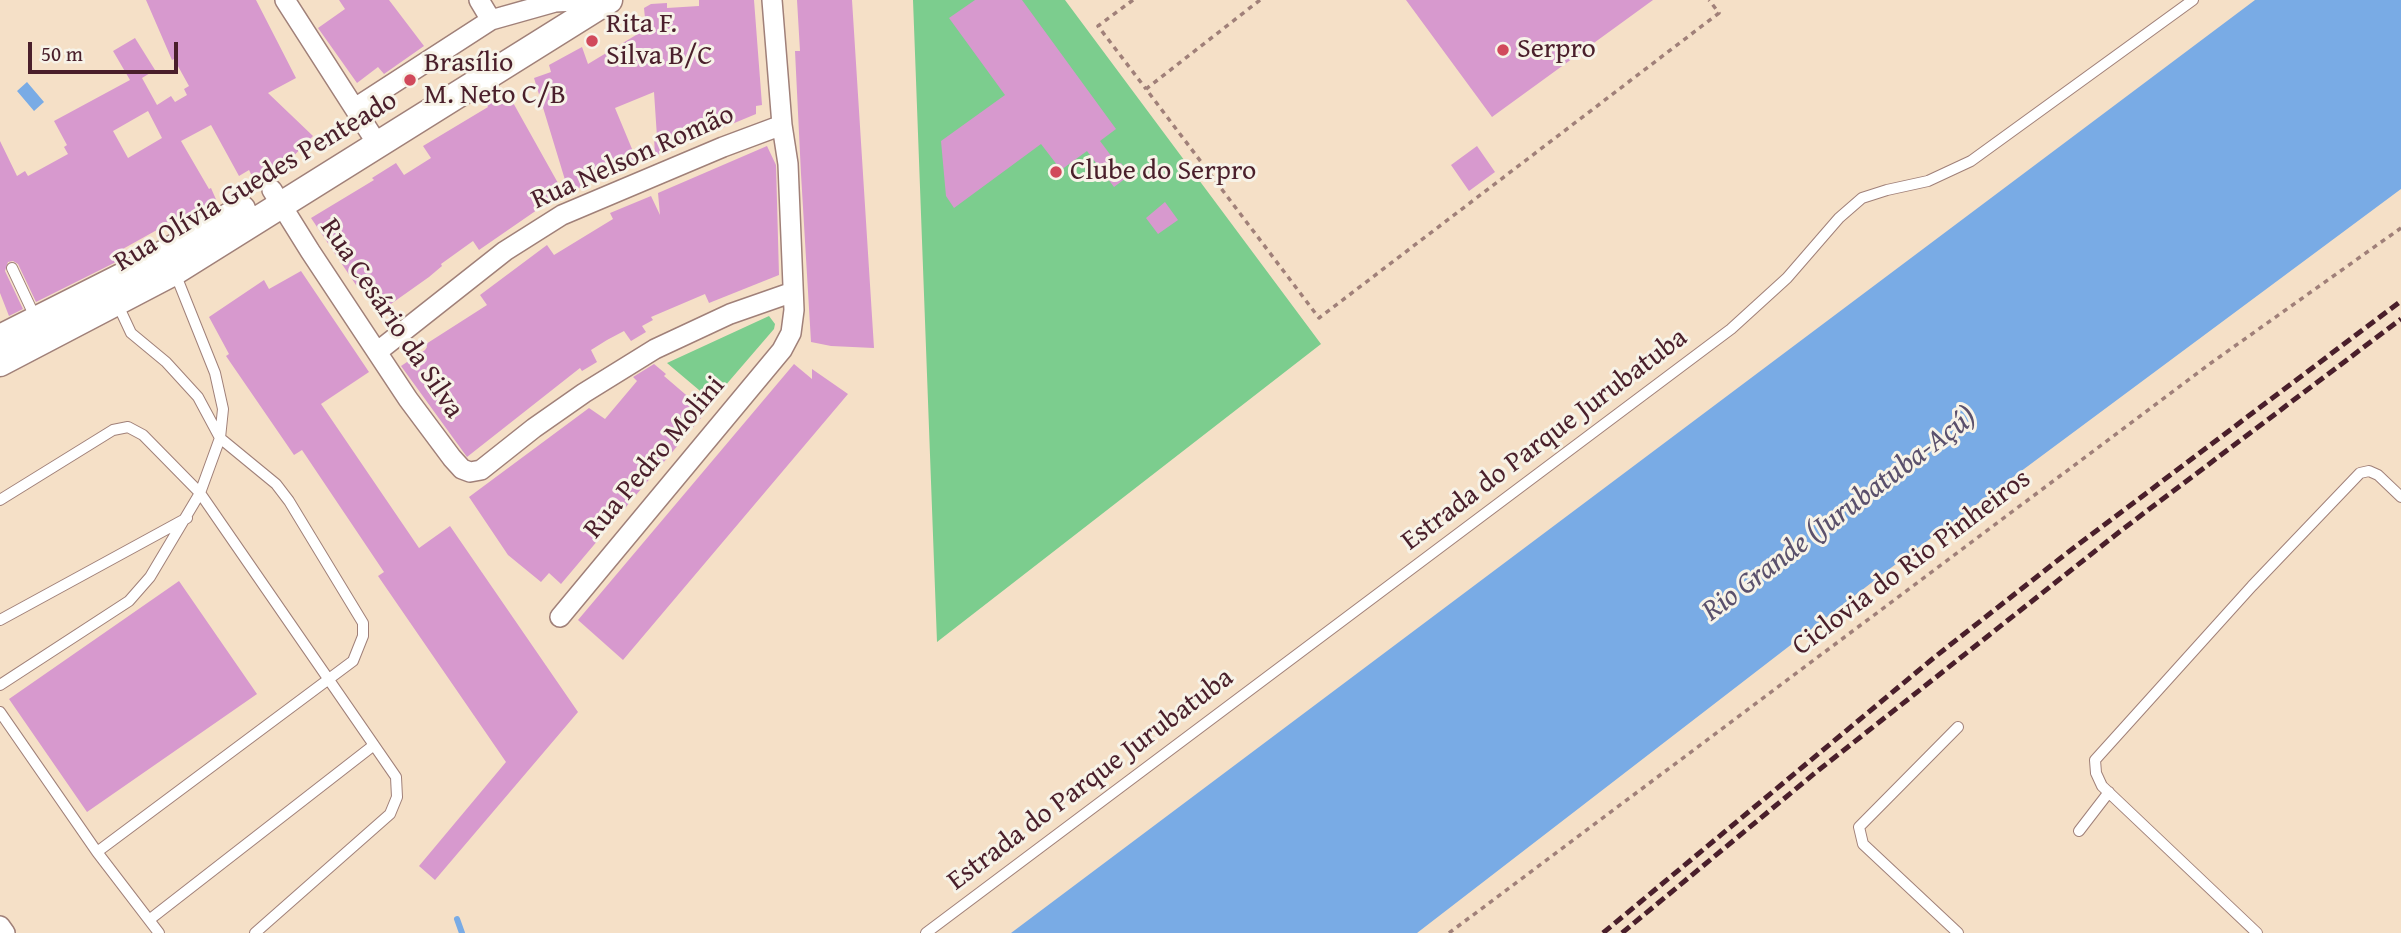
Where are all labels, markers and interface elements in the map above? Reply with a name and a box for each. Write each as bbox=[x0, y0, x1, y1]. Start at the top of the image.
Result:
place label: Rita F. Silva B/C bbox=[606, 8, 712, 74]
scale bar bbox=[32, 28, 182, 72]
marker: Rita F. Silva B/C bbox=[584, 33, 600, 49]
place label: Serpro bbox=[1517, 33, 1596, 67]
text: 50 m bbox=[41, 38, 83, 69]
marker: Serpro bbox=[1495, 42, 1511, 58]
place label: Brasílio M. Neto C/B bbox=[424, 47, 566, 113]
marker: Brasílio M. Neto C/B bbox=[402, 72, 418, 88]
street label: Rua Olívia Guedes Penteado bbox=[108, 84, 404, 280]
street label: Rua Nelson Romão bbox=[527, 98, 739, 218]
place label: Clube do Serpro bbox=[1070, 155, 1256, 189]
marker: Clube do Serpro bbox=[1048, 164, 1064, 180]
street label: Rua Cesário da Silva bbox=[312, 213, 470, 425]
street label: Estrada do Parque Jurubatuba bbox=[1395, 322, 1695, 558]
street label: Rua Pedro Molini bbox=[577, 370, 733, 546]
water label: Rio Grande (Jurubatuba-Açú) bbox=[1696, 400, 1984, 630]
street label: Ciclovia do Rio Pinheiros bbox=[1786, 462, 2038, 664]
street label: Estrada do Parque Jurubatuba bbox=[941, 662, 1241, 898]

